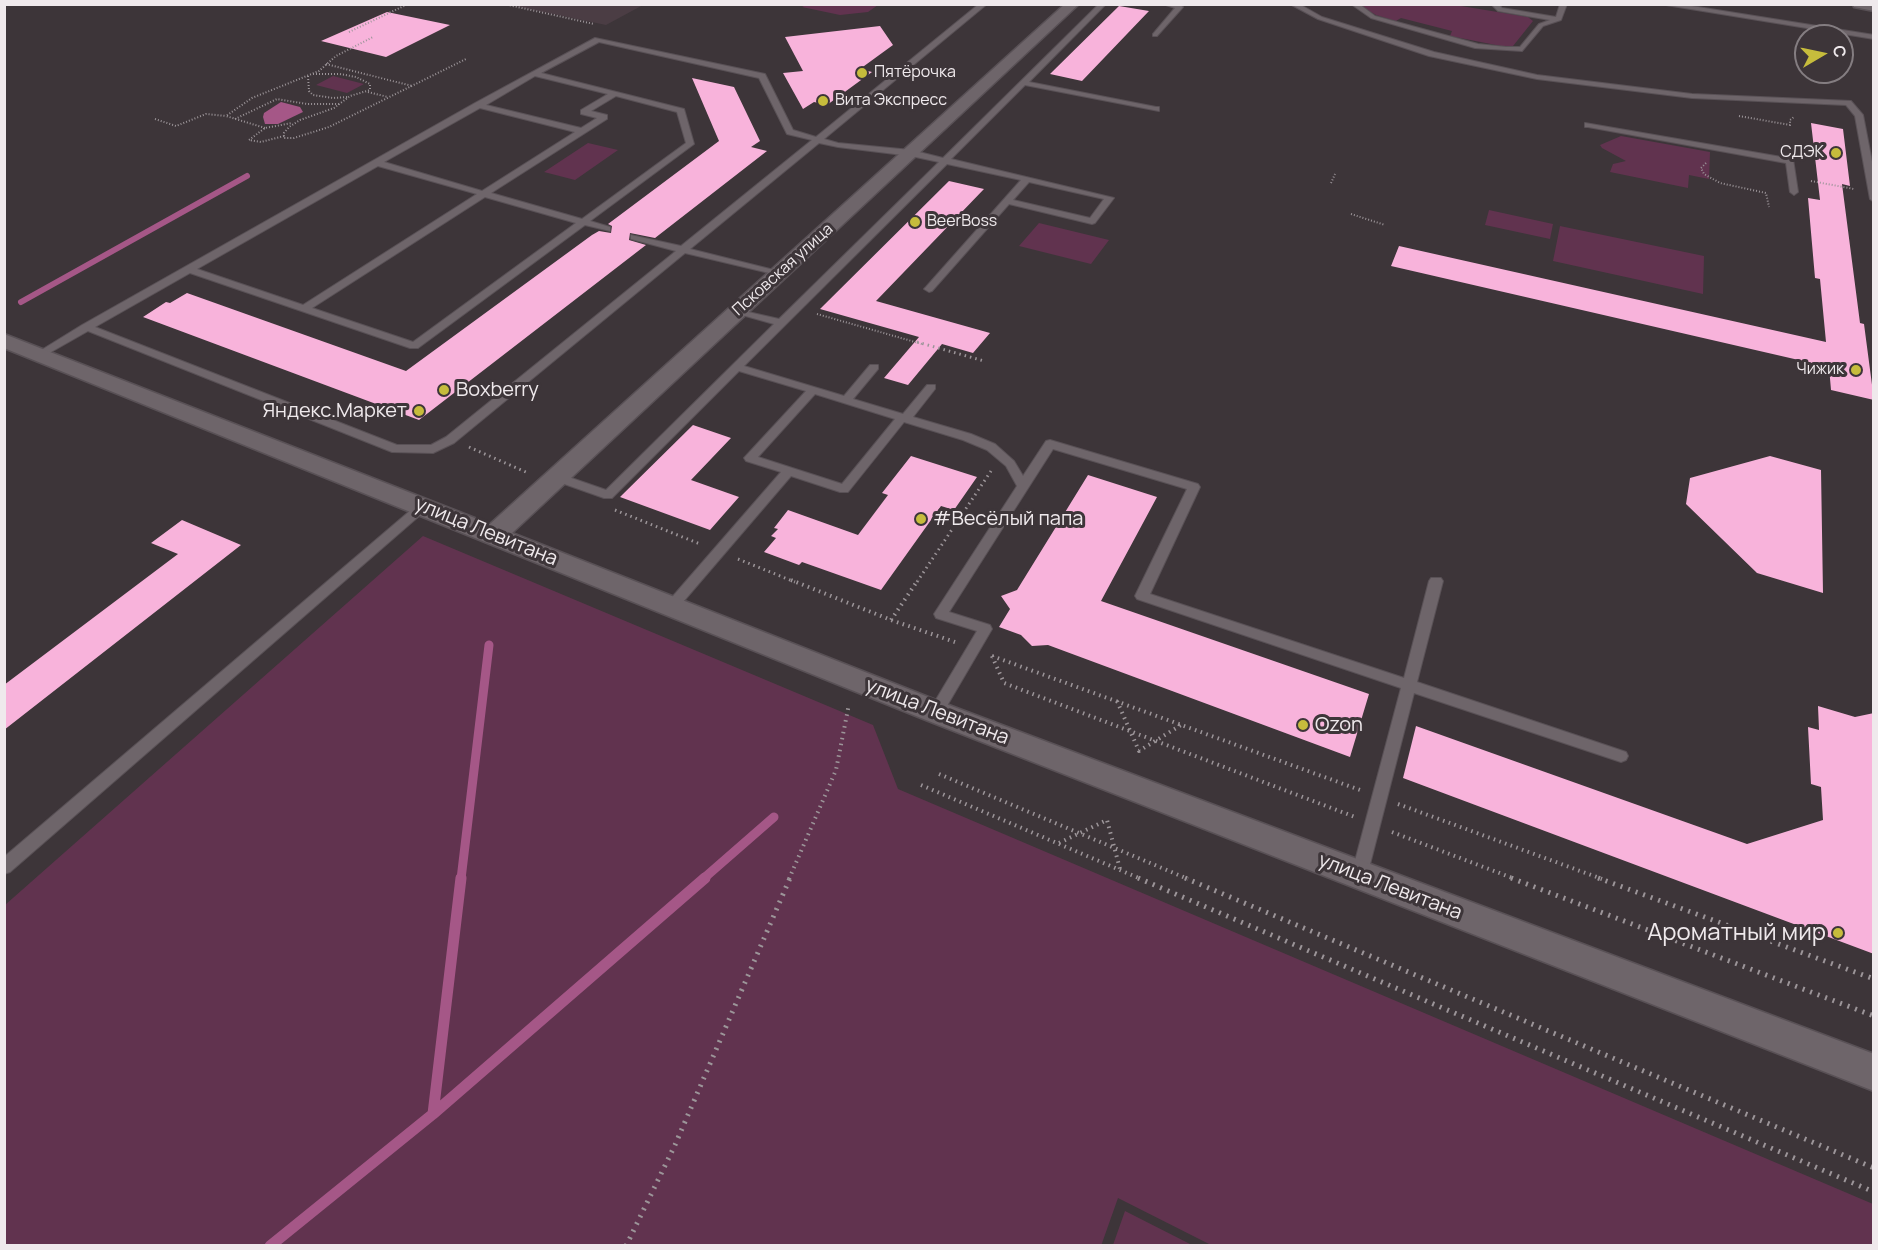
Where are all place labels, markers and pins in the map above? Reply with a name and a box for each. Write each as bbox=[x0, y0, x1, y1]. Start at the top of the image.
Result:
place label: Пятёрочка bbox=[874, 63, 956, 83]
marker: Пятёрочка bbox=[855, 66, 869, 80]
place label: Вита Экспресс bbox=[835, 91, 947, 111]
marker: Вита Экспресс bbox=[816, 94, 830, 108]
place label: СДЭК bbox=[1780, 143, 1824, 163]
marker: СДЭК bbox=[1829, 146, 1843, 160]
place label: BeerBoss bbox=[927, 212, 997, 232]
marker: BeerBoss bbox=[908, 215, 922, 229]
place label: Чижик bbox=[1796, 360, 1844, 380]
marker: Чижик bbox=[1849, 363, 1863, 377]
place label: Boxberry bbox=[456, 378, 539, 402]
marker: Boxberry bbox=[437, 383, 451, 397]
place label: Яндекс.Маркет bbox=[262, 399, 407, 423]
marker: Яндекс.Маркет bbox=[412, 404, 426, 418]
place label: #Весёлый папа bbox=[933, 507, 1083, 531]
marker: #Весёлый папа bbox=[914, 512, 928, 526]
place label: Ozon bbox=[1315, 713, 1363, 737]
marker: Ozon bbox=[1296, 718, 1310, 732]
place label: Ароматный мир bbox=[1647, 919, 1826, 947]
marker: Ароматный мир bbox=[1831, 926, 1845, 940]

